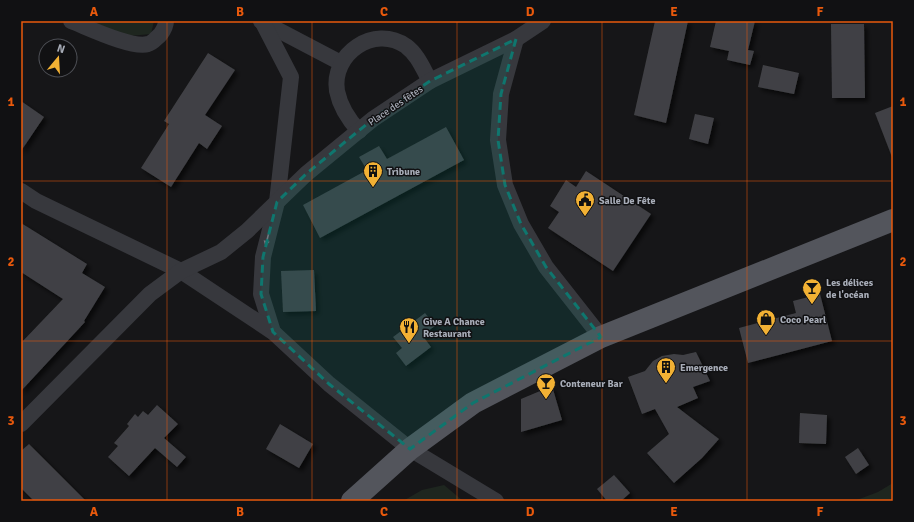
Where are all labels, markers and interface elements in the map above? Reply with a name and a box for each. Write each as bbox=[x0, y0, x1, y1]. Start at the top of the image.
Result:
text: A bbox=[90, 4, 99, 20]
text: B bbox=[236, 4, 244, 20]
text: C bbox=[380, 4, 388, 20]
text: D bbox=[526, 4, 535, 20]
text: E bbox=[670, 4, 678, 20]
text: F bbox=[817, 4, 824, 20]
north arrow bbox=[38, 38, 78, 78]
text: N bbox=[55, 42, 67, 56]
street label: Place des fêtes bbox=[366, 83, 426, 129]
text: 1 bbox=[7, 94, 15, 110]
text: 1 bbox=[899, 94, 907, 110]
building icon: Tribune bbox=[362, 160, 384, 188]
place label: Tribune bbox=[387, 166, 420, 178]
public building icon: Salle De Fête bbox=[574, 189, 596, 217]
place label: Salle De Fête bbox=[599, 195, 655, 207]
one-way arrow bbox=[264, 234, 270, 246]
text: 2 bbox=[7, 254, 15, 270]
text: 2 bbox=[899, 254, 907, 270]
bar icon: Les délices de l'océan bbox=[801, 277, 823, 305]
place label: Les délices de l'océan bbox=[826, 277, 874, 301]
shop icon: Coco Pearl bbox=[755, 308, 777, 336]
place label: Coco Pearl bbox=[780, 314, 826, 326]
restaurant icon: Give A Chance Restaurant bbox=[398, 316, 420, 344]
place label: Give A Chance Restaurant bbox=[423, 316, 485, 340]
building icon: Emergence bbox=[655, 356, 677, 384]
place label: Emergence bbox=[680, 362, 728, 374]
bar icon: Conteneur Bar bbox=[535, 372, 557, 400]
place label: Conteneur Bar bbox=[560, 378, 623, 390]
text: 3 bbox=[7, 413, 15, 429]
text: 3 bbox=[899, 413, 907, 429]
text: A bbox=[90, 504, 99, 520]
text: B bbox=[236, 504, 244, 520]
text: C bbox=[380, 504, 388, 520]
text: D bbox=[526, 504, 535, 520]
text: E bbox=[670, 504, 678, 520]
text: F bbox=[817, 504, 824, 520]

